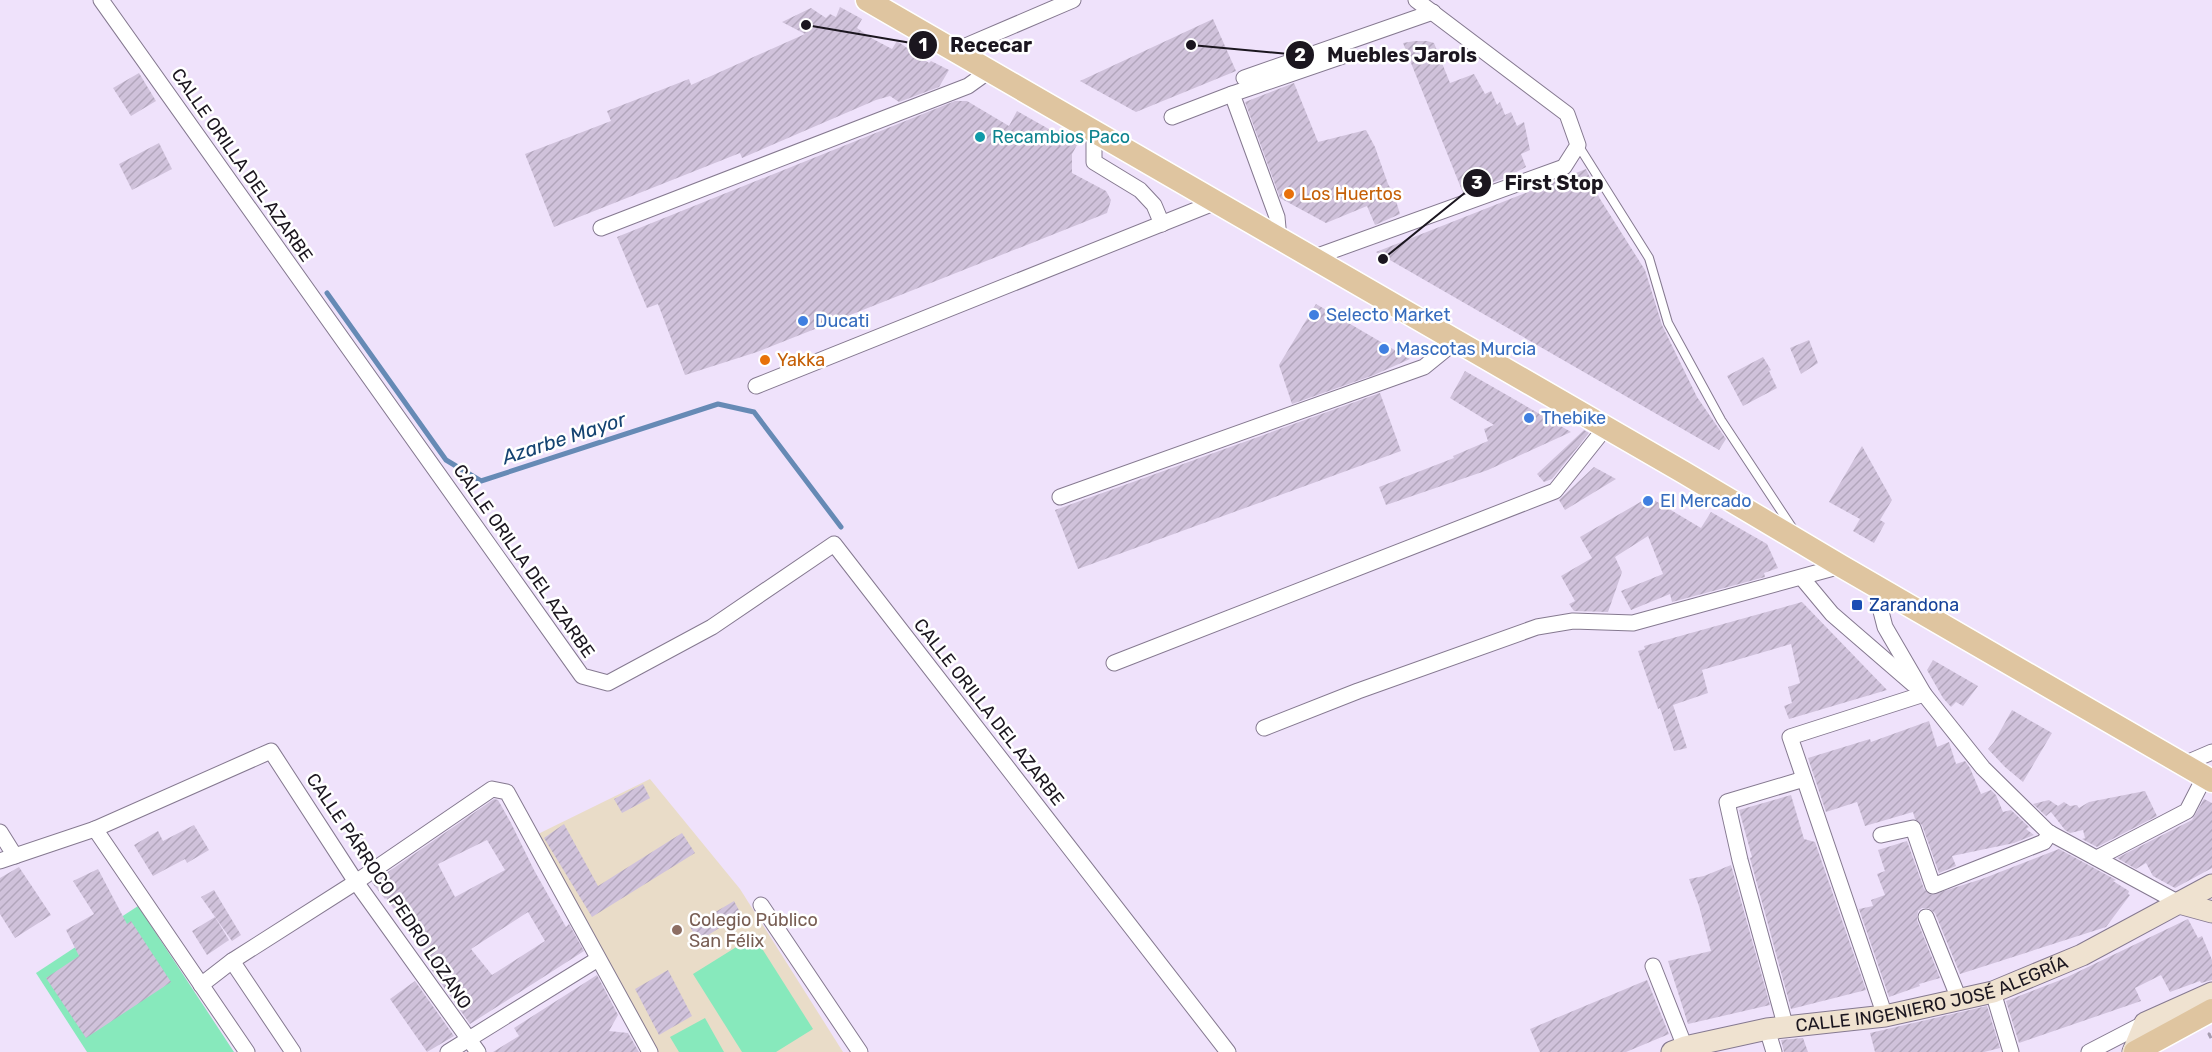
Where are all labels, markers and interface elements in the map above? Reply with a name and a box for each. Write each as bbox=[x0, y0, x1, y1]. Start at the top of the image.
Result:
callout: Rececar bbox=[908, 26, 1044, 64]
text: Rececar bbox=[950, 33, 1032, 57]
text: 1 bbox=[919, 34, 927, 56]
callout: Muebles Jarols bbox=[1285, 36, 1489, 74]
text: Muebles Jarols bbox=[1327, 43, 1477, 67]
text: 2 bbox=[1294, 44, 1306, 66]
street label: CALLE ORILLA DEL AZARBE bbox=[167, 64, 317, 266]
place label: Recambios Paco bbox=[992, 126, 1130, 148]
marker: Recambios Paco bbox=[973, 130, 987, 144]
callout: First Stop bbox=[1462, 164, 1615, 202]
text: First Stop bbox=[1504, 171, 1604, 195]
text: 3 bbox=[1471, 172, 1483, 194]
place label: Los Huertos bbox=[1301, 183, 1402, 205]
marker: Los Huertos bbox=[1282, 187, 1296, 201]
place label: Selecto Market bbox=[1326, 304, 1450, 326]
marker: Selecto Market bbox=[1307, 308, 1321, 322]
place label: Ducati bbox=[815, 310, 869, 332]
marker: Ducati bbox=[796, 314, 810, 328]
place label: Mascotas Murcia bbox=[1396, 338, 1536, 360]
marker: Mascotas Murcia bbox=[1377, 342, 1391, 356]
place label: Yakka bbox=[777, 349, 825, 371]
marker: Yakka bbox=[758, 353, 772, 367]
water label: Azarbe Mayor bbox=[498, 406, 630, 470]
place label: Thebike bbox=[1541, 407, 1606, 429]
marker: Thebike bbox=[1522, 411, 1536, 425]
street label: CALLE ORILLA DEL AZARBE bbox=[449, 460, 599, 662]
place label: El Mercado bbox=[1660, 490, 1752, 512]
marker: El Mercado bbox=[1641, 494, 1655, 508]
place label: Zarandona bbox=[1869, 594, 1959, 616]
marker: Zarandona bbox=[1850, 598, 1864, 612]
street label: CALLE ORILLA DEL AZARBE bbox=[909, 614, 1069, 810]
street label: CALLE PÁRROCO PEDRO LOZANO bbox=[302, 769, 476, 1013]
place label: Colegio Público San Félix bbox=[689, 909, 818, 952]
marker: Colegio Público San Félix bbox=[670, 923, 684, 937]
street label: CALLE INGENIERO JOSÉ ALEGRÍA bbox=[1794, 951, 2071, 1037]

